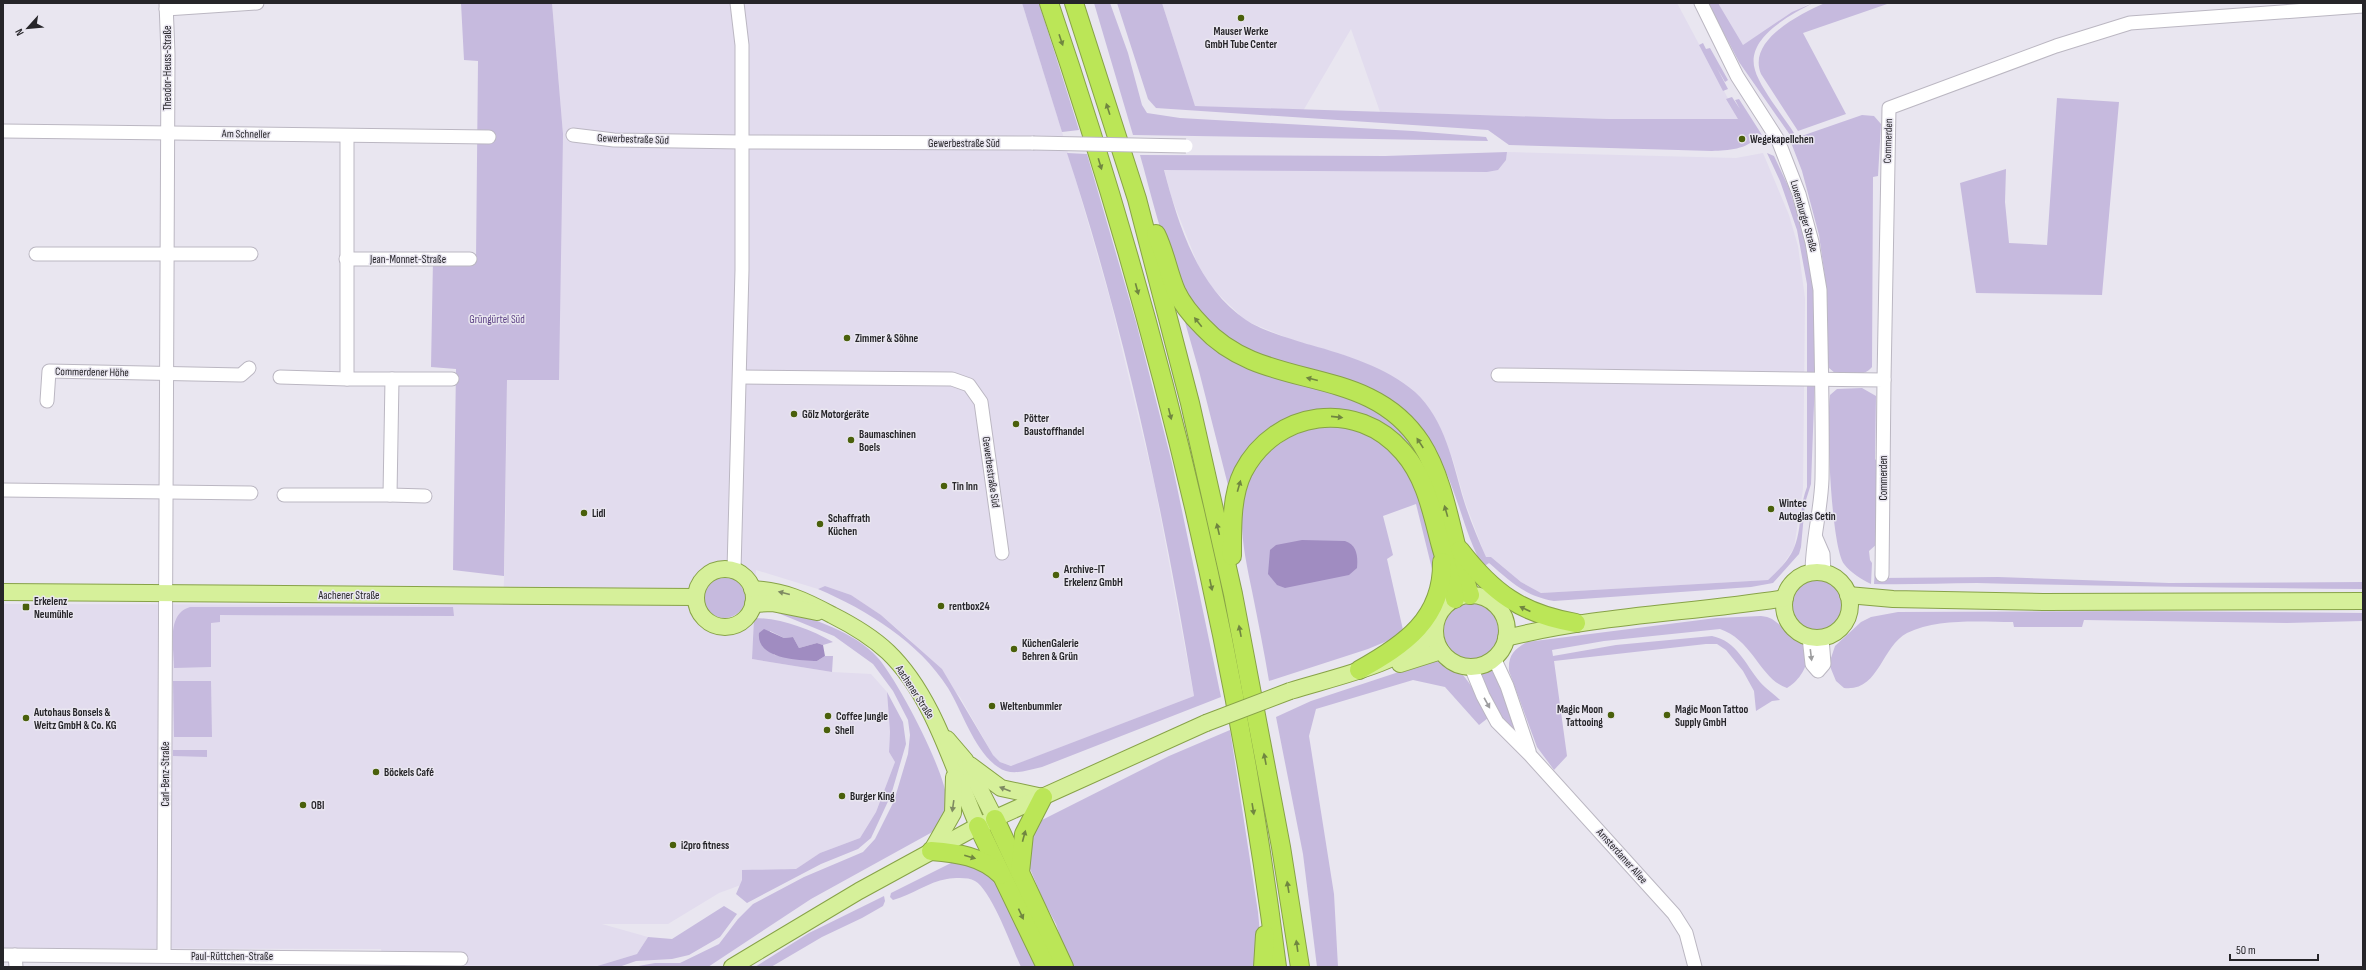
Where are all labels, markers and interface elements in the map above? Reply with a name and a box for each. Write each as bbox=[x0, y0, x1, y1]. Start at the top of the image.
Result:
north arrow bbox=[8, 8, 48, 48]
marker: Mauser Werke GmbH Tube Center bbox=[1236, 13, 1246, 23]
street label: Theodor-Heuss-Straße bbox=[161, 25, 174, 111]
place label: Mauser Werke GmbH Tube Center bbox=[1205, 25, 1278, 51]
text: N bbox=[12, 27, 27, 38]
one-way arrow bbox=[1059, 34, 1065, 46]
one-way arrow bbox=[1105, 103, 1111, 115]
street label: Commerden bbox=[1881, 118, 1895, 164]
street label: Am Schneller bbox=[221, 127, 270, 141]
street label: Gewerbestraße Süd bbox=[597, 131, 670, 147]
place label: Wegekapellchen bbox=[1750, 133, 1814, 146]
marker: Wegekapellchen bbox=[1737, 134, 1747, 144]
street label: Gewerbestraße Süd bbox=[928, 137, 1000, 150]
one-way arrow bbox=[1097, 158, 1103, 170]
street label: Luxemburger Straße bbox=[1788, 179, 1820, 253]
street label: Jean-Monnet-Straße bbox=[369, 253, 446, 266]
one-way arrow bbox=[1134, 282, 1140, 295]
park label: Grüngürtel Süd bbox=[469, 313, 525, 326]
one-way arrow bbox=[1194, 316, 1203, 327]
place label: Zimmer & Söhne bbox=[855, 332, 919, 345]
marker: Zimmer & Söhne bbox=[842, 333, 852, 343]
street label: Commerdener Höhe bbox=[55, 365, 129, 379]
one-way arrow bbox=[1306, 376, 1318, 382]
place label: Gölz Motorgeräte bbox=[802, 408, 870, 421]
marker: Gölz Motorgeräte bbox=[789, 409, 799, 419]
one-way arrow bbox=[1167, 409, 1173, 421]
place label: Pötter Baustoffhandel bbox=[1024, 412, 1084, 438]
one-way arrow bbox=[1331, 414, 1343, 421]
marker: Pötter Baustoffhandel bbox=[1011, 419, 1021, 429]
place label: Baumaschinen Boels bbox=[859, 428, 916, 454]
marker: Baumaschinen Boels bbox=[846, 435, 856, 445]
street label: Gewerbestraße Süd bbox=[980, 436, 1002, 509]
one-way arrow bbox=[1417, 437, 1424, 449]
street label: Commerden bbox=[1877, 455, 1890, 501]
place label: Tin Inn bbox=[952, 480, 978, 493]
one-way arrow bbox=[1236, 480, 1242, 492]
marker: Tin Inn bbox=[939, 481, 949, 491]
place label: Wintec Autoglas Cetin bbox=[1778, 497, 1836, 523]
marker: Wintec Autoglas Cetin bbox=[1766, 504, 1776, 514]
one-way arrow bbox=[1443, 505, 1449, 517]
place label: Lidl bbox=[592, 507, 606, 520]
marker: Lidl bbox=[579, 508, 589, 518]
place label: Schaffrath Küchen bbox=[828, 512, 870, 538]
marker: Schaffrath Küchen bbox=[815, 519, 825, 529]
one-way arrow bbox=[1215, 523, 1221, 535]
place label: Archive-IT Erkelenz GmbH bbox=[1063, 563, 1123, 589]
marker: Archive-IT Erkelenz GmbH bbox=[1051, 570, 1061, 580]
one-way arrow bbox=[1208, 579, 1214, 591]
street label: Aachener Straße bbox=[318, 589, 380, 602]
one-way arrow bbox=[777, 590, 790, 596]
place label: Erkelenz Neumühle bbox=[34, 595, 74, 621]
place label: rentbox24 bbox=[949, 600, 990, 613]
marker: rentbox24 bbox=[936, 601, 946, 611]
marker: Erkelenz Neumühle bbox=[21, 602, 31, 612]
one-way arrow bbox=[1519, 606, 1531, 612]
one-way arrow bbox=[1237, 625, 1243, 637]
place label: KüchenGalerie Behren & Grün bbox=[1022, 637, 1079, 663]
marker: KüchenGalerie Behren & Grün bbox=[1009, 644, 1019, 654]
one-way arrow bbox=[1808, 649, 1814, 661]
street label: Aachener Straße bbox=[892, 662, 937, 721]
one-way arrow bbox=[1483, 697, 1490, 709]
place label: Weltenbummler bbox=[1000, 700, 1063, 713]
marker: Weltenbummler bbox=[987, 701, 997, 711]
place label: Magic Moon Tattooing bbox=[1557, 703, 1603, 729]
place label: Magic Moon Tattoo Supply GmbH bbox=[1675, 703, 1748, 729]
place label: Autohaus Bonsels & Weitz GmbH & Co. KG bbox=[33, 706, 117, 732]
place label: Coffee Jungle bbox=[836, 710, 888, 723]
marker: Magic Moon Tattooing bbox=[1606, 710, 1616, 720]
marker: Magic Moon Tattoo Supply GmbH bbox=[1662, 710, 1672, 720]
marker: Coffee Jungle bbox=[823, 711, 833, 721]
marker: Autohaus Bonsels & Weitz GmbH & Co. KG bbox=[21, 713, 31, 723]
place label: Shell bbox=[835, 724, 854, 737]
marker: Shell bbox=[822, 725, 832, 735]
street label: Carl-Benz-Straße bbox=[159, 742, 172, 806]
one-way arrow bbox=[1261, 753, 1267, 765]
place label: Böckels Café bbox=[384, 766, 434, 779]
marker: Böckels Café bbox=[371, 767, 381, 777]
one-way arrow bbox=[999, 786, 1011, 792]
place label: Burger King bbox=[850, 790, 895, 803]
marker: Burger King bbox=[837, 791, 847, 801]
place label: OBI bbox=[311, 799, 324, 812]
marker: OBI bbox=[298, 800, 308, 810]
one-way arrow bbox=[950, 800, 956, 813]
one-way arrow bbox=[1250, 803, 1256, 815]
street label: Amsterdamer Allee bbox=[1593, 825, 1650, 886]
one-way arrow bbox=[1021, 830, 1027, 842]
place label: i2pro fitness bbox=[681, 839, 729, 852]
marker: i2pro fitness bbox=[668, 840, 678, 850]
one-way arrow bbox=[964, 854, 976, 860]
one-way arrow bbox=[1285, 881, 1291, 893]
one-way arrow bbox=[1018, 908, 1024, 920]
scale bar bbox=[2230, 936, 2318, 962]
one-way arrow bbox=[1294, 940, 1300, 952]
text: 50 m bbox=[2236, 943, 2256, 958]
street label: Paul-Rüttchen-Straße bbox=[191, 950, 273, 963]

